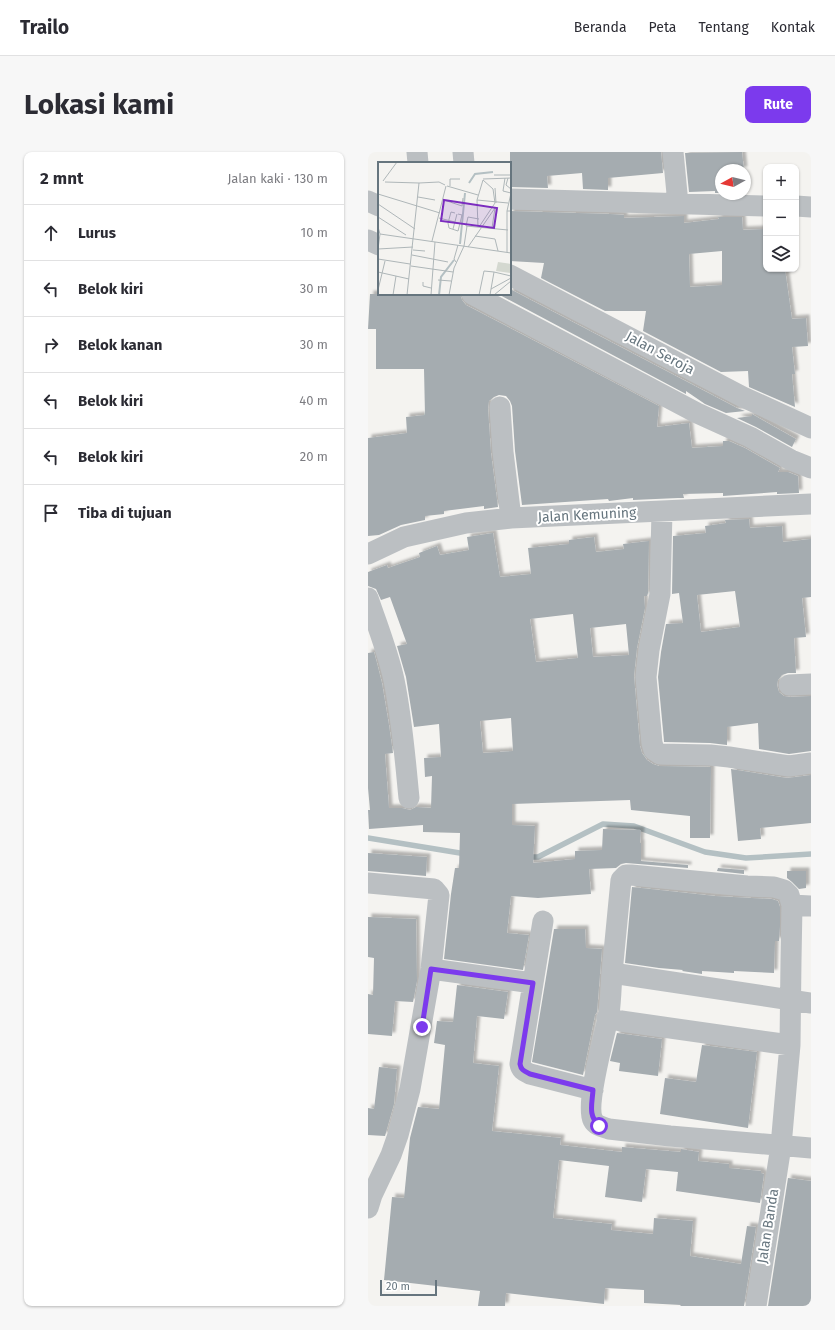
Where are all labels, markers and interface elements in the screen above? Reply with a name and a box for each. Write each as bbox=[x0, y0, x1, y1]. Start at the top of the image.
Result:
text: Trailo bbox=[20, 16, 69, 39]
text: Beranda bbox=[574, 19, 627, 36]
text: Peta bbox=[649, 19, 676, 36]
text: Tentang bbox=[698, 19, 749, 36]
text: Kontak bbox=[771, 19, 815, 36]
button: Rute bbox=[745, 86, 811, 123]
text: Lokasi kami bbox=[24, 88, 174, 121]
inset map bbox=[378, 162, 511, 295]
north arrow bbox=[715, 164, 751, 200]
map controls bbox=[763, 164, 799, 272]
button: + bbox=[763, 164, 799, 200]
text: 2 mnt bbox=[40, 168, 84, 189]
text: Jalan kaki · 130 m bbox=[227, 171, 328, 186]
button: − bbox=[763, 200, 799, 236]
icon: ahead bbox=[40, 222, 62, 244]
text: Lurus bbox=[78, 224, 116, 242]
text: 10 m bbox=[301, 225, 328, 240]
button: layers bbox=[763, 236, 799, 272]
icon: left bbox=[40, 278, 62, 300]
text: Belok kiri bbox=[78, 280, 143, 298]
text: 30 m bbox=[300, 281, 328, 296]
street label: Jalan Seroja bbox=[623, 328, 697, 378]
icon: right bbox=[40, 334, 62, 356]
text: Belok kanan bbox=[78, 336, 162, 354]
text: 30 m bbox=[300, 337, 328, 352]
icon: left bbox=[40, 390, 62, 412]
text: Belok kiri bbox=[78, 392, 143, 410]
text: 40 m bbox=[299, 393, 328, 408]
icon: left bbox=[40, 446, 62, 468]
text: Belok kiri bbox=[78, 448, 143, 466]
text: 20 m bbox=[300, 449, 328, 464]
icon: arrive bbox=[40, 502, 62, 524]
text: Tiba di tujuan bbox=[78, 504, 172, 522]
street label: Jalan Kemuning bbox=[537, 504, 637, 526]
route end bbox=[413, 1018, 431, 1036]
route start bbox=[590, 1117, 608, 1135]
street label: Jalan Banda bbox=[754, 1187, 782, 1265]
scale bar bbox=[380, 1278, 437, 1297]
text: 20 m bbox=[386, 1280, 410, 1293]

